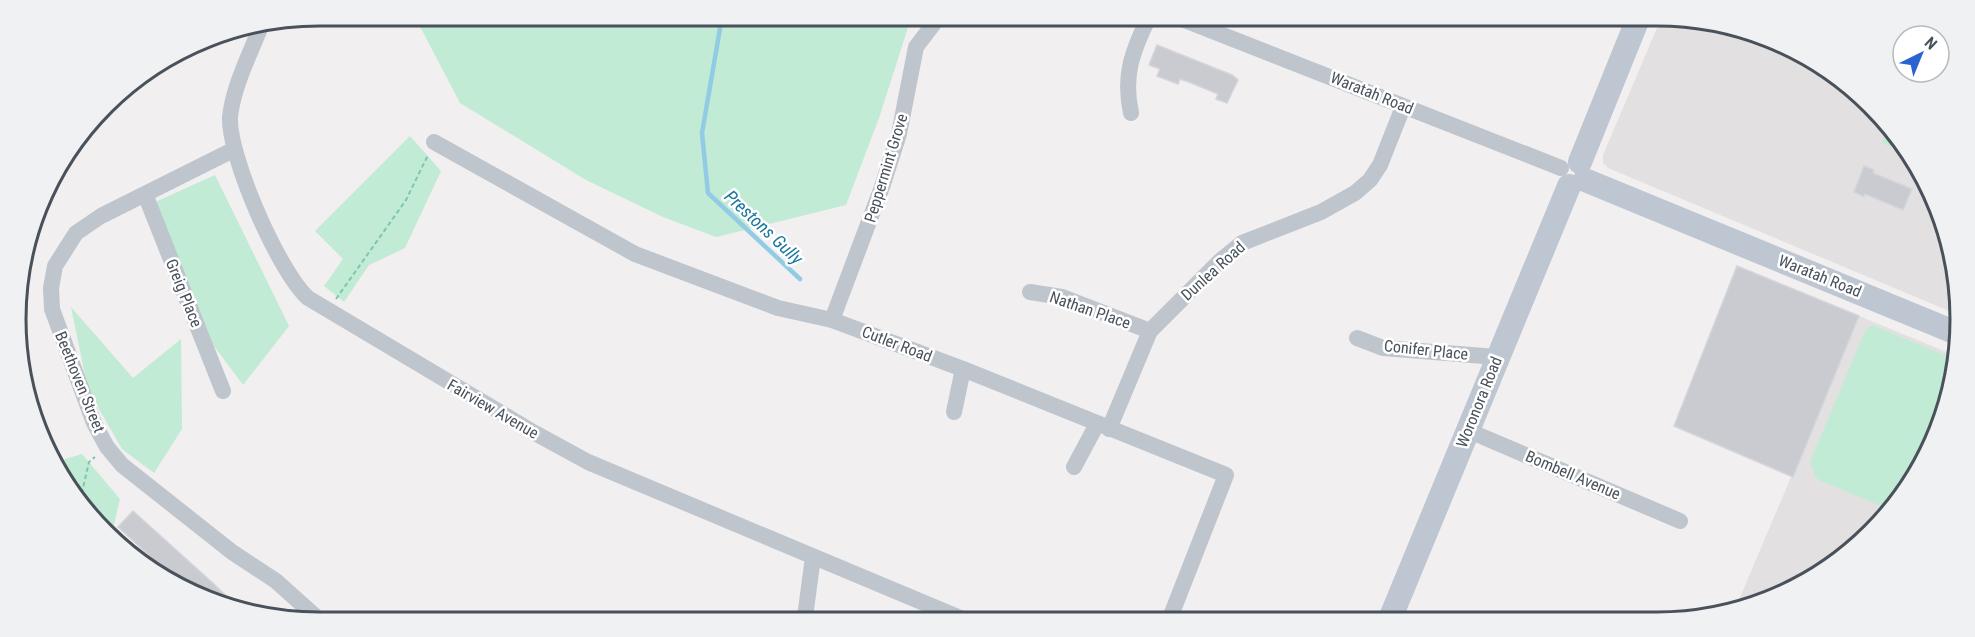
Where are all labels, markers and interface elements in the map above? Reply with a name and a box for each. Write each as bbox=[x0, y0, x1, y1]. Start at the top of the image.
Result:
north arrow bbox=[1891, 24, 1951, 84]
text: N bbox=[1921, 33, 1941, 54]
street label: Waratah Road bbox=[1328, 68, 1416, 118]
street label: Peppermint Grove bbox=[860, 111, 912, 225]
water label: Prestons Gully bbox=[721, 185, 808, 269]
street label: Dunlea Road bbox=[1177, 237, 1249, 305]
street label: Waratah Road bbox=[1776, 251, 1864, 301]
street label: Greig Place bbox=[162, 256, 206, 330]
street label: Nathan Place bbox=[1047, 287, 1133, 333]
street label: Cutler Road bbox=[859, 322, 935, 366]
street label: Beethoven Street bbox=[51, 329, 109, 436]
street label: Conifer Place bbox=[1383, 336, 1469, 364]
street label: Woronora Road bbox=[1452, 354, 1506, 450]
street label: Fairview Avenue bbox=[444, 375, 542, 443]
street label: Bombell Avenue bbox=[1523, 446, 1623, 504]

